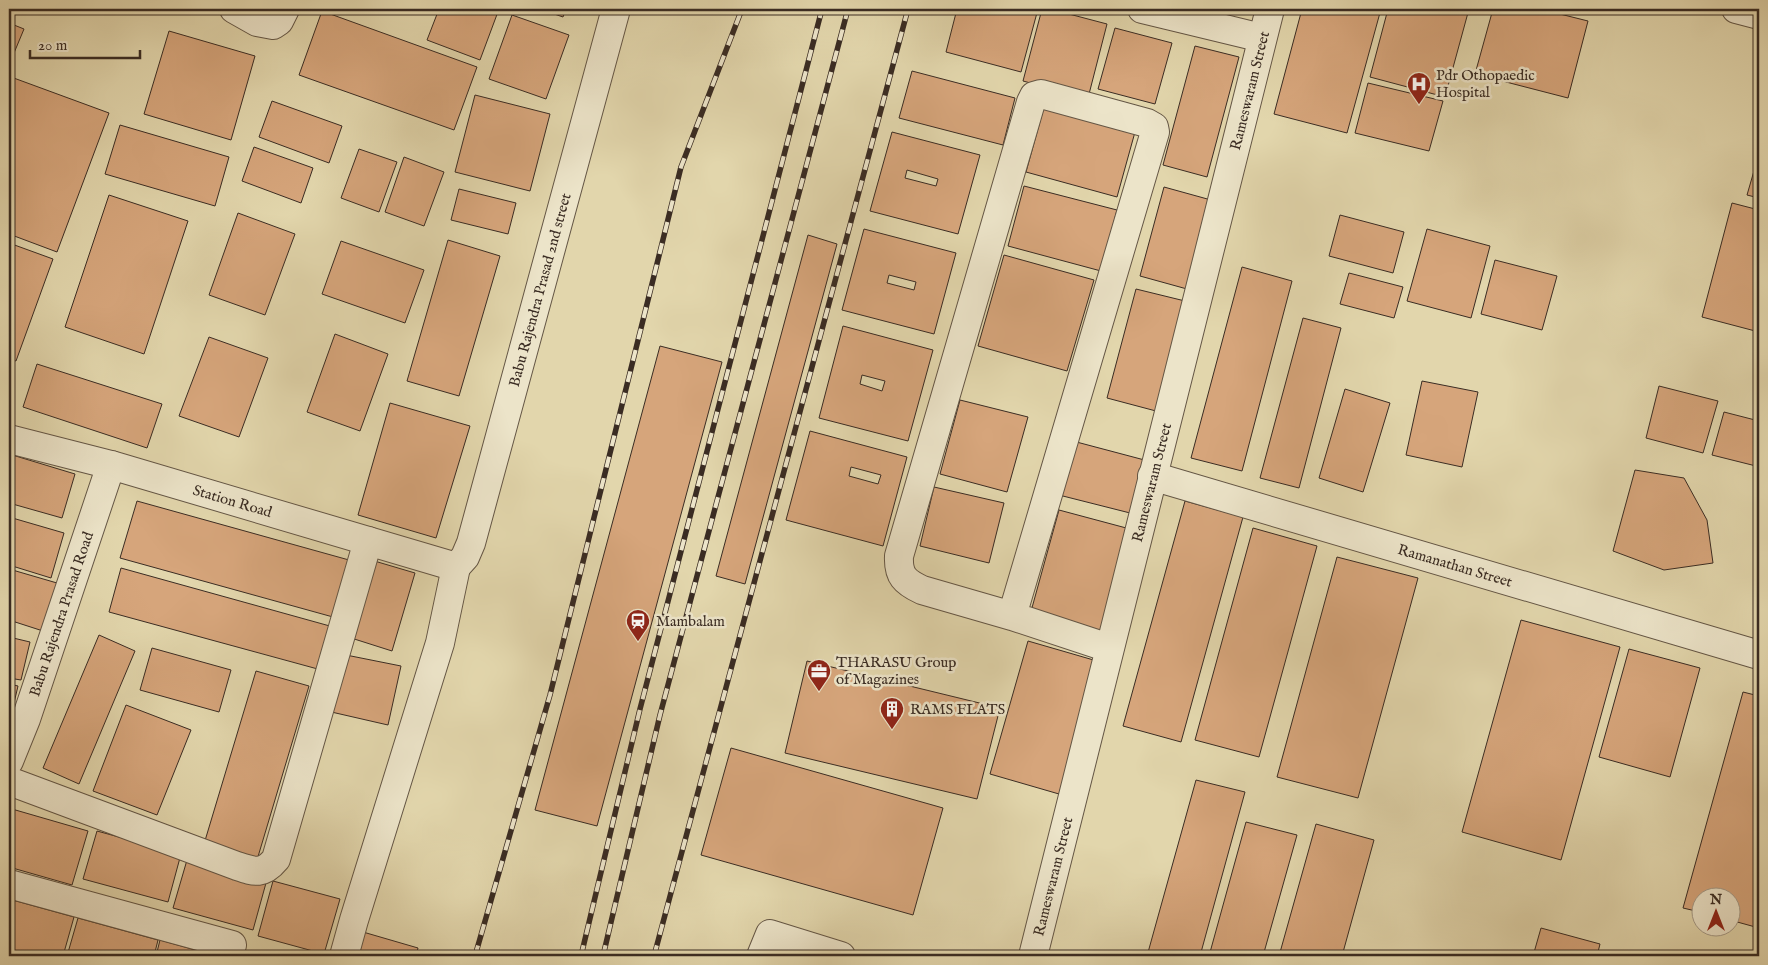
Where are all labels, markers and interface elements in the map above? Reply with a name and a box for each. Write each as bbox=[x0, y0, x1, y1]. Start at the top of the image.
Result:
scale bar bbox=[30, 28, 140, 60]
street label: Rameswaram Street bbox=[1226, 29, 1274, 152]
text: 20 m bbox=[38, 36, 68, 55]
place label: Pdr Othopaedic Hospital bbox=[1436, 66, 1535, 102]
hospital icon: Pdr Othopaedic Hospital bbox=[1406, 71, 1432, 105]
street label: Babu Rajendra Prasad 2nd street bbox=[505, 191, 576, 389]
street label: Rameswaram Street bbox=[1128, 421, 1176, 544]
street label: Station Road bbox=[191, 481, 275, 522]
street label: Babu Rajendra Prasad Road bbox=[25, 528, 98, 699]
street label: Ramanathan Street bbox=[1395, 540, 1515, 592]
station icon: Mambalam bbox=[625, 608, 651, 642]
place label: Mambalam bbox=[656, 612, 725, 631]
place label: THARASU Group of Magazines bbox=[836, 653, 956, 689]
office icon: THARASU Group of Magazines bbox=[806, 658, 832, 692]
building icon: RAMS FLATS bbox=[879, 696, 905, 730]
place label: RAMS FLATS bbox=[910, 700, 1005, 719]
street label: Rameswaram Street bbox=[1029, 815, 1077, 938]
north arrow bbox=[1690, 888, 1740, 938]
text: N bbox=[1709, 891, 1722, 909]

